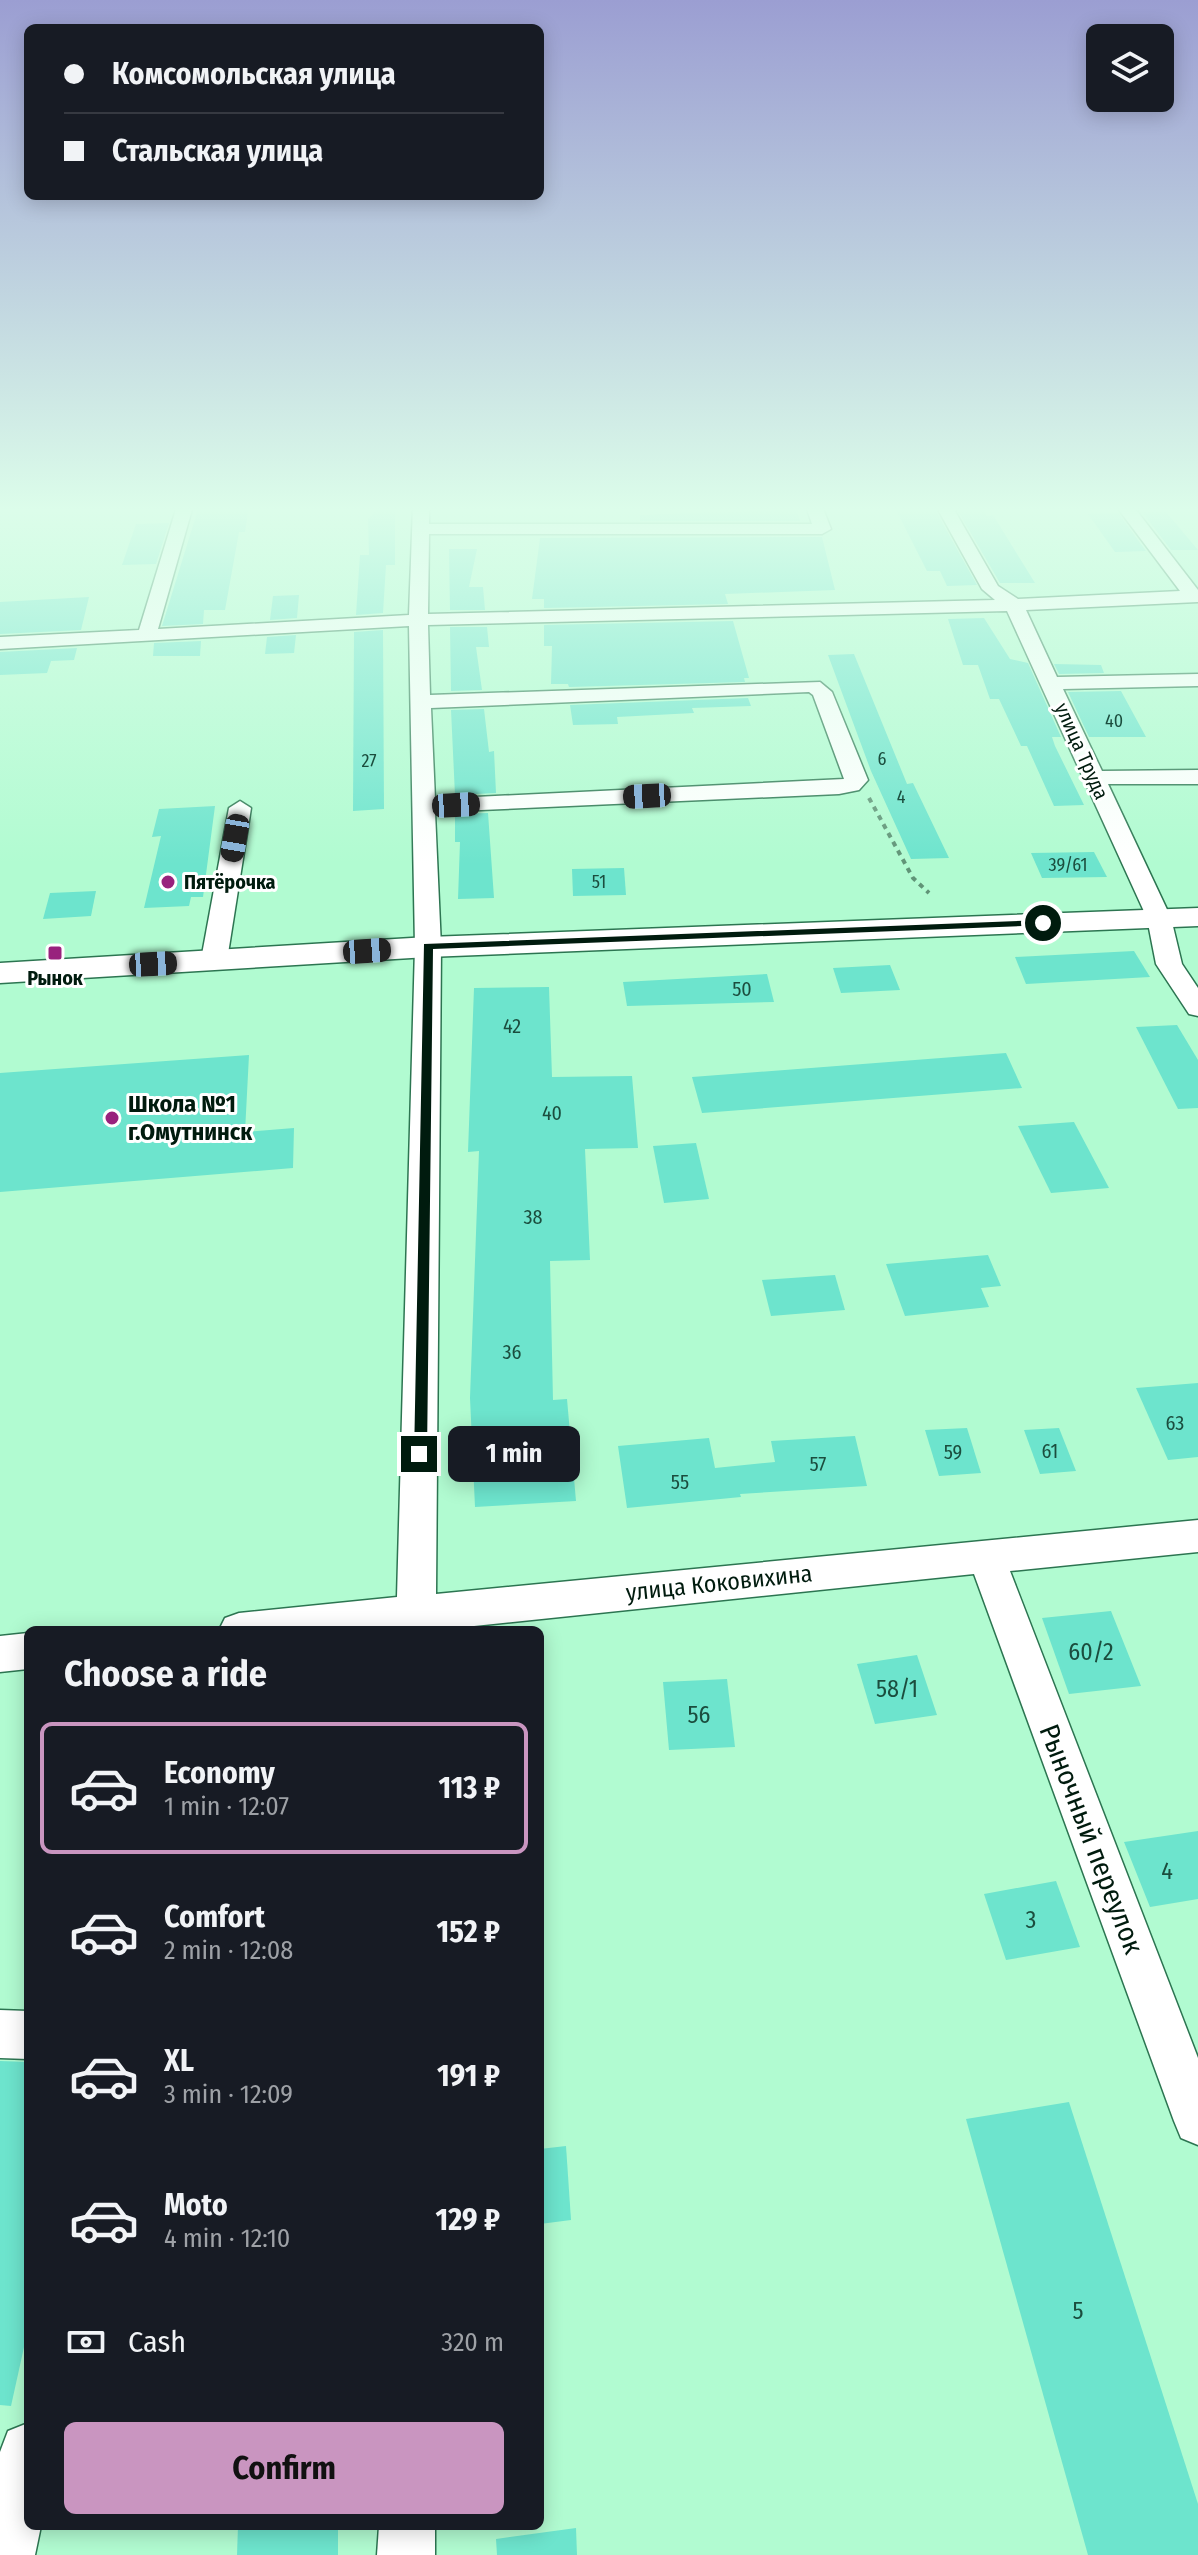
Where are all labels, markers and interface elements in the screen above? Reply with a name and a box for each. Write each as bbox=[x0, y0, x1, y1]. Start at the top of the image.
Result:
map controls bbox=[1086, 24, 1174, 112]
button: layers bbox=[1086, 24, 1174, 112]
text: Комсомольская улица bbox=[112, 56, 396, 92]
text: Стальская улица bbox=[112, 133, 323, 169]
street label: улица Труда bbox=[1050, 699, 1114, 803]
house number: 40 bbox=[1105, 710, 1123, 732]
house number: 6 bbox=[878, 748, 887, 770]
house number: 27 bbox=[361, 750, 377, 772]
car bbox=[622, 783, 672, 809]
house number: 4 bbox=[897, 786, 906, 808]
car bbox=[431, 792, 481, 818]
car bbox=[219, 812, 251, 864]
house number: 39/61 bbox=[1049, 854, 1087, 876]
place label: Пятёрочка bbox=[184, 870, 276, 894]
house number: 51 bbox=[592, 871, 606, 893]
marker: Пятёрочка bbox=[159, 873, 177, 891]
route start bbox=[1025, 905, 1061, 941]
car bbox=[342, 937, 392, 965]
marker: Рынок bbox=[46, 944, 64, 962]
car bbox=[128, 951, 178, 977]
place label: Рынок bbox=[27, 966, 84, 990]
house number: 50 bbox=[732, 977, 752, 1001]
house number: 42 bbox=[503, 1014, 521, 1038]
place label: Школа №1 г.Омутнинск bbox=[128, 1090, 253, 1146]
house number: 40 bbox=[542, 1101, 562, 1125]
marker: Школа №1 г.Омутнинск bbox=[103, 1109, 121, 1127]
house number: 38 bbox=[523, 1205, 543, 1229]
house number: 36 bbox=[503, 1340, 522, 1364]
house number: 63 bbox=[1166, 1411, 1184, 1435]
callout: 1 min bbox=[447, 1426, 579, 1482]
route end bbox=[401, 1436, 437, 1472]
text: 1 min bbox=[486, 1438, 542, 1469]
house number: 61 bbox=[1042, 1439, 1058, 1463]
house number: 59 bbox=[944, 1440, 962, 1464]
house number: 57 bbox=[810, 1452, 826, 1476]
house number: 55 bbox=[671, 1470, 689, 1494]
street label: улица Коковихина bbox=[624, 1559, 814, 1607]
house number: 60/2 bbox=[1068, 1638, 1114, 1666]
text: Choose a ride bbox=[64, 1652, 267, 1696]
house number: 58/1 bbox=[876, 1675, 918, 1703]
house number: 56 bbox=[688, 1701, 710, 1729]
street label: Рыночный переулок bbox=[1033, 1720, 1150, 1959]
icon: car bbox=[68, 1752, 140, 1824]
text: Economy bbox=[164, 1755, 275, 1791]
text: 113 ₽ bbox=[439, 1770, 500, 1806]
text: 1 min · 12:07 bbox=[164, 1791, 289, 1822]
house number: 4 bbox=[1161, 1857, 1173, 1885]
icon: car bbox=[68, 1896, 140, 1968]
text: Comfort bbox=[164, 1899, 265, 1935]
house number: 3 bbox=[1026, 1906, 1036, 1934]
text: 152 ₽ bbox=[437, 1914, 500, 1950]
text: 2 min · 12:08 bbox=[164, 1935, 293, 1966]
icon: car bbox=[68, 2040, 140, 2112]
text: XL bbox=[164, 2043, 194, 2079]
text: 191 ₽ bbox=[437, 2058, 500, 2094]
text: 3 min · 12:09 bbox=[164, 2079, 293, 2110]
icon: car bbox=[68, 2184, 140, 2256]
text: Moto bbox=[164, 2187, 228, 2223]
text: 129 ₽ bbox=[436, 2202, 500, 2238]
text: 4 min · 12:10 bbox=[164, 2223, 290, 2254]
house number: 5 bbox=[1072, 2297, 1084, 2325]
icon: cash bbox=[64, 2320, 108, 2364]
text: Cash bbox=[128, 2324, 186, 2360]
text: 320 m bbox=[441, 2327, 504, 2358]
button: Confirm bbox=[64, 2422, 504, 2514]

